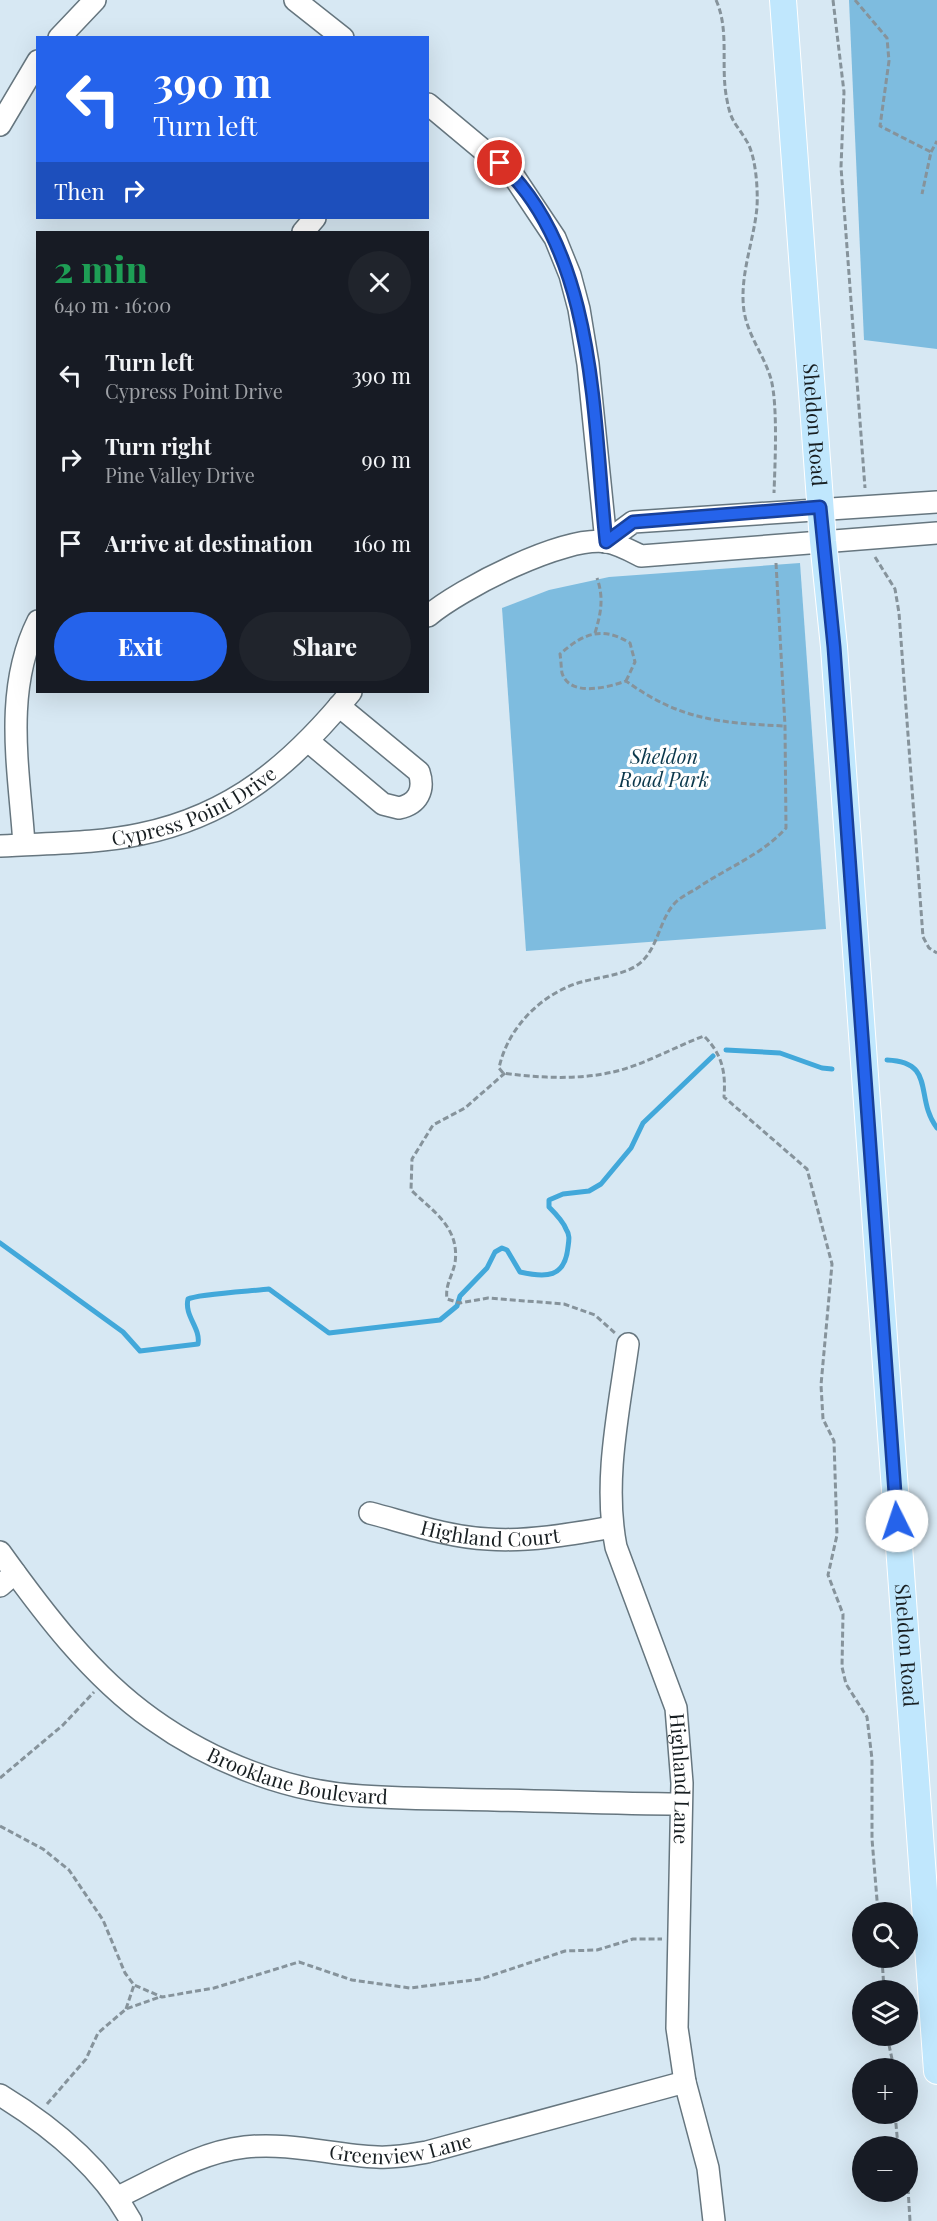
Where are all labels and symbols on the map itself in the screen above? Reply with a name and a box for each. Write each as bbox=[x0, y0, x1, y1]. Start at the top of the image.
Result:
pin bbox=[474, 137, 525, 188]
street label: Sheldon Road bbox=[798, 362, 834, 488]
park label: Sheldon Road Park bbox=[618, 742, 709, 792]
street label: Cypress Point Drive bbox=[110, 759, 281, 851]
position arrow bbox=[865, 1489, 929, 1553]
street label: Highland Court bbox=[418, 1513, 562, 1552]
street label: Sheldon Road bbox=[890, 1583, 926, 1708]
street label: Highland Lane bbox=[664, 1712, 697, 1845]
street label: Brooklane Boulevard bbox=[203, 1740, 389, 1809]
street label: Greenview Lane bbox=[328, 2126, 474, 2169]

